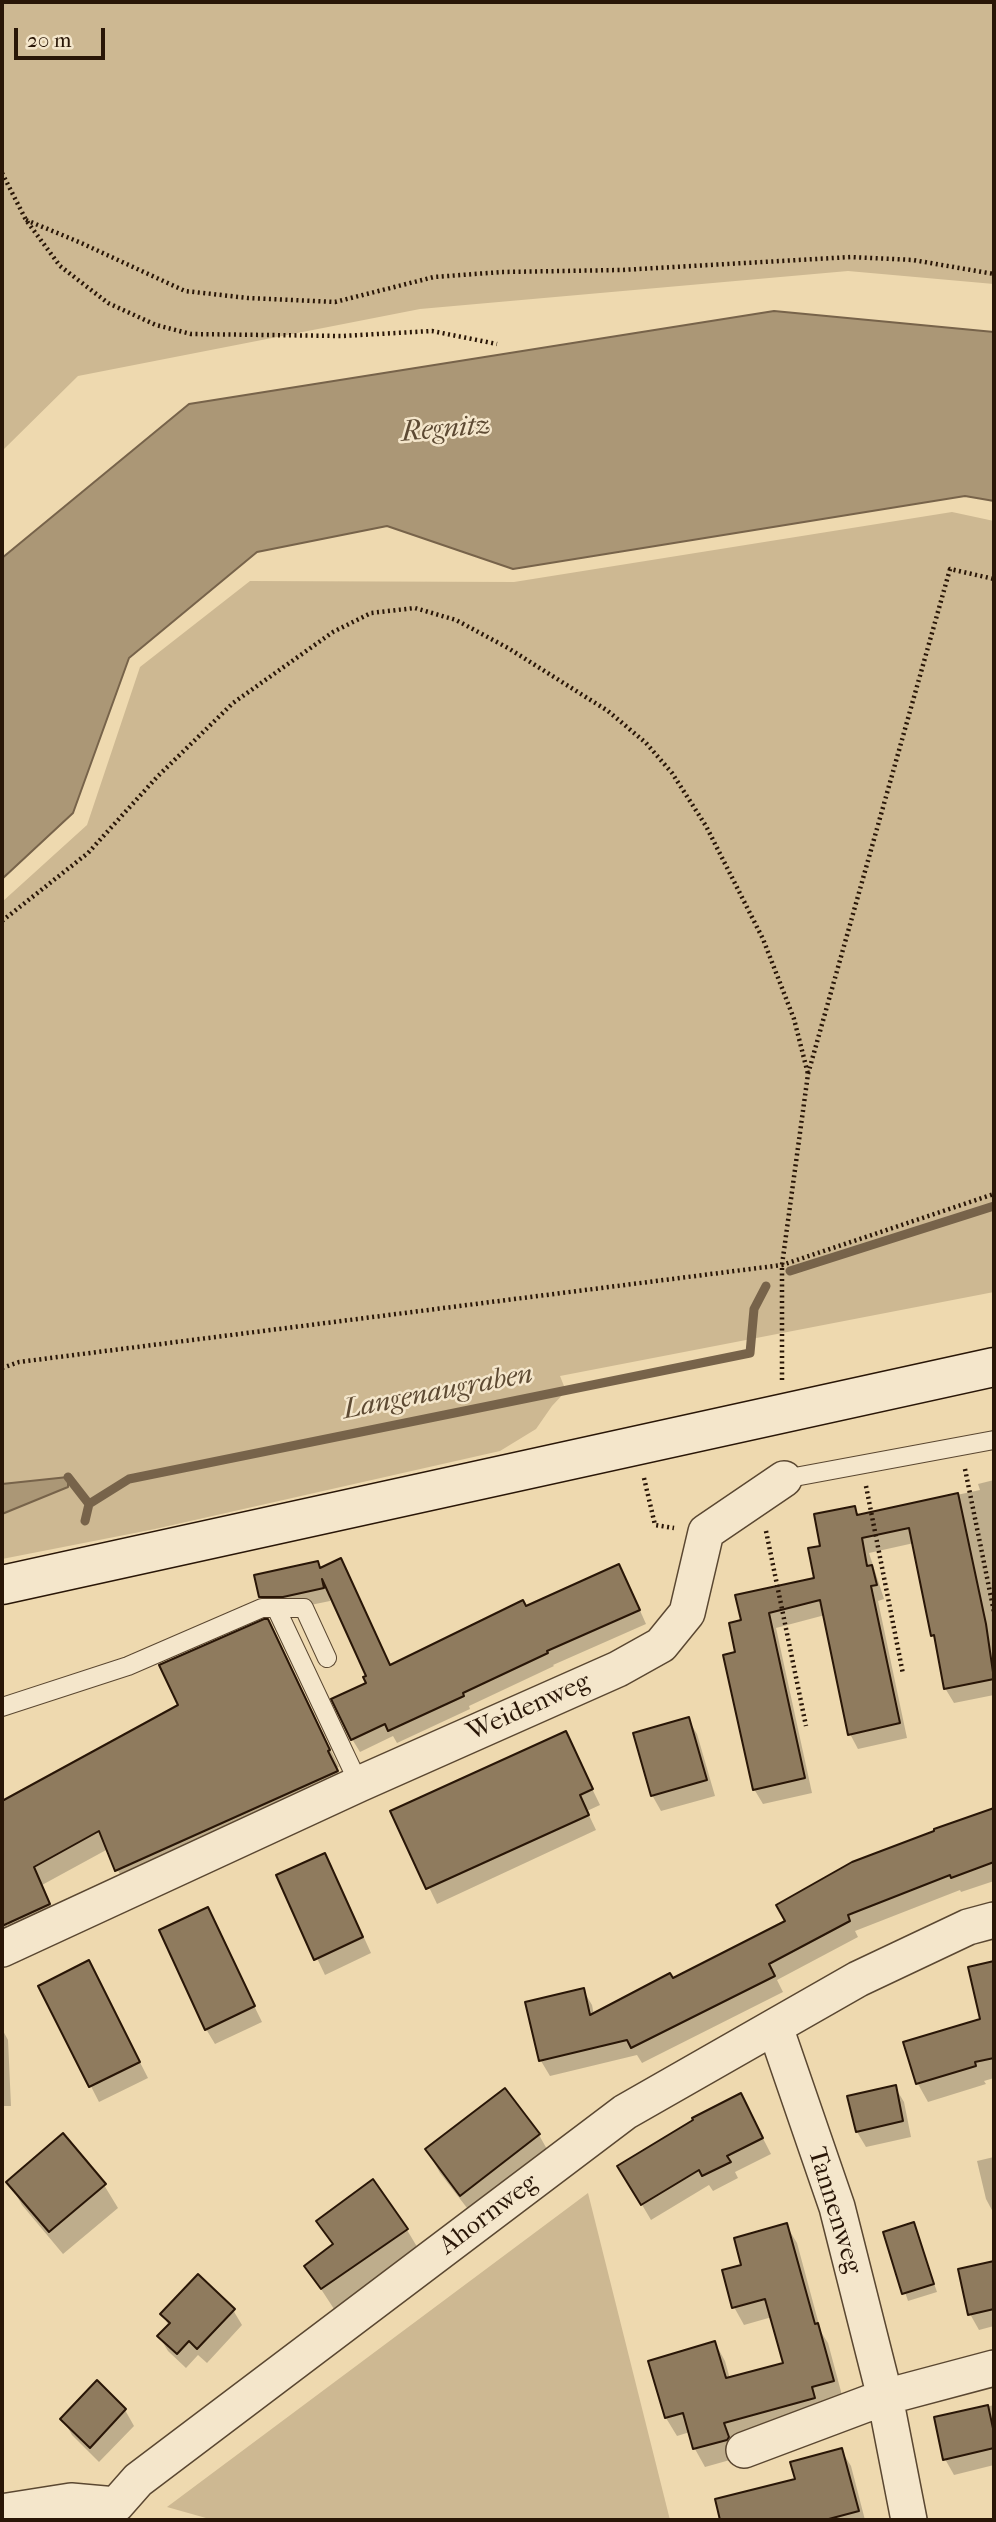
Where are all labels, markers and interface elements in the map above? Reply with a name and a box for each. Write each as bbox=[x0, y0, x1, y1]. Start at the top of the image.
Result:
scale bar bbox=[18, 14, 108, 58]
text: 20 m bbox=[27, 28, 71, 52]
water label: Regnitz bbox=[400, 409, 492, 451]
water label: Langenaugraben bbox=[340, 1358, 536, 1428]
street label: Weidenweg bbox=[463, 1667, 595, 1749]
street label: Tannenweg bbox=[800, 2144, 868, 2278]
street label: Ahornweg bbox=[433, 2168, 545, 2262]

